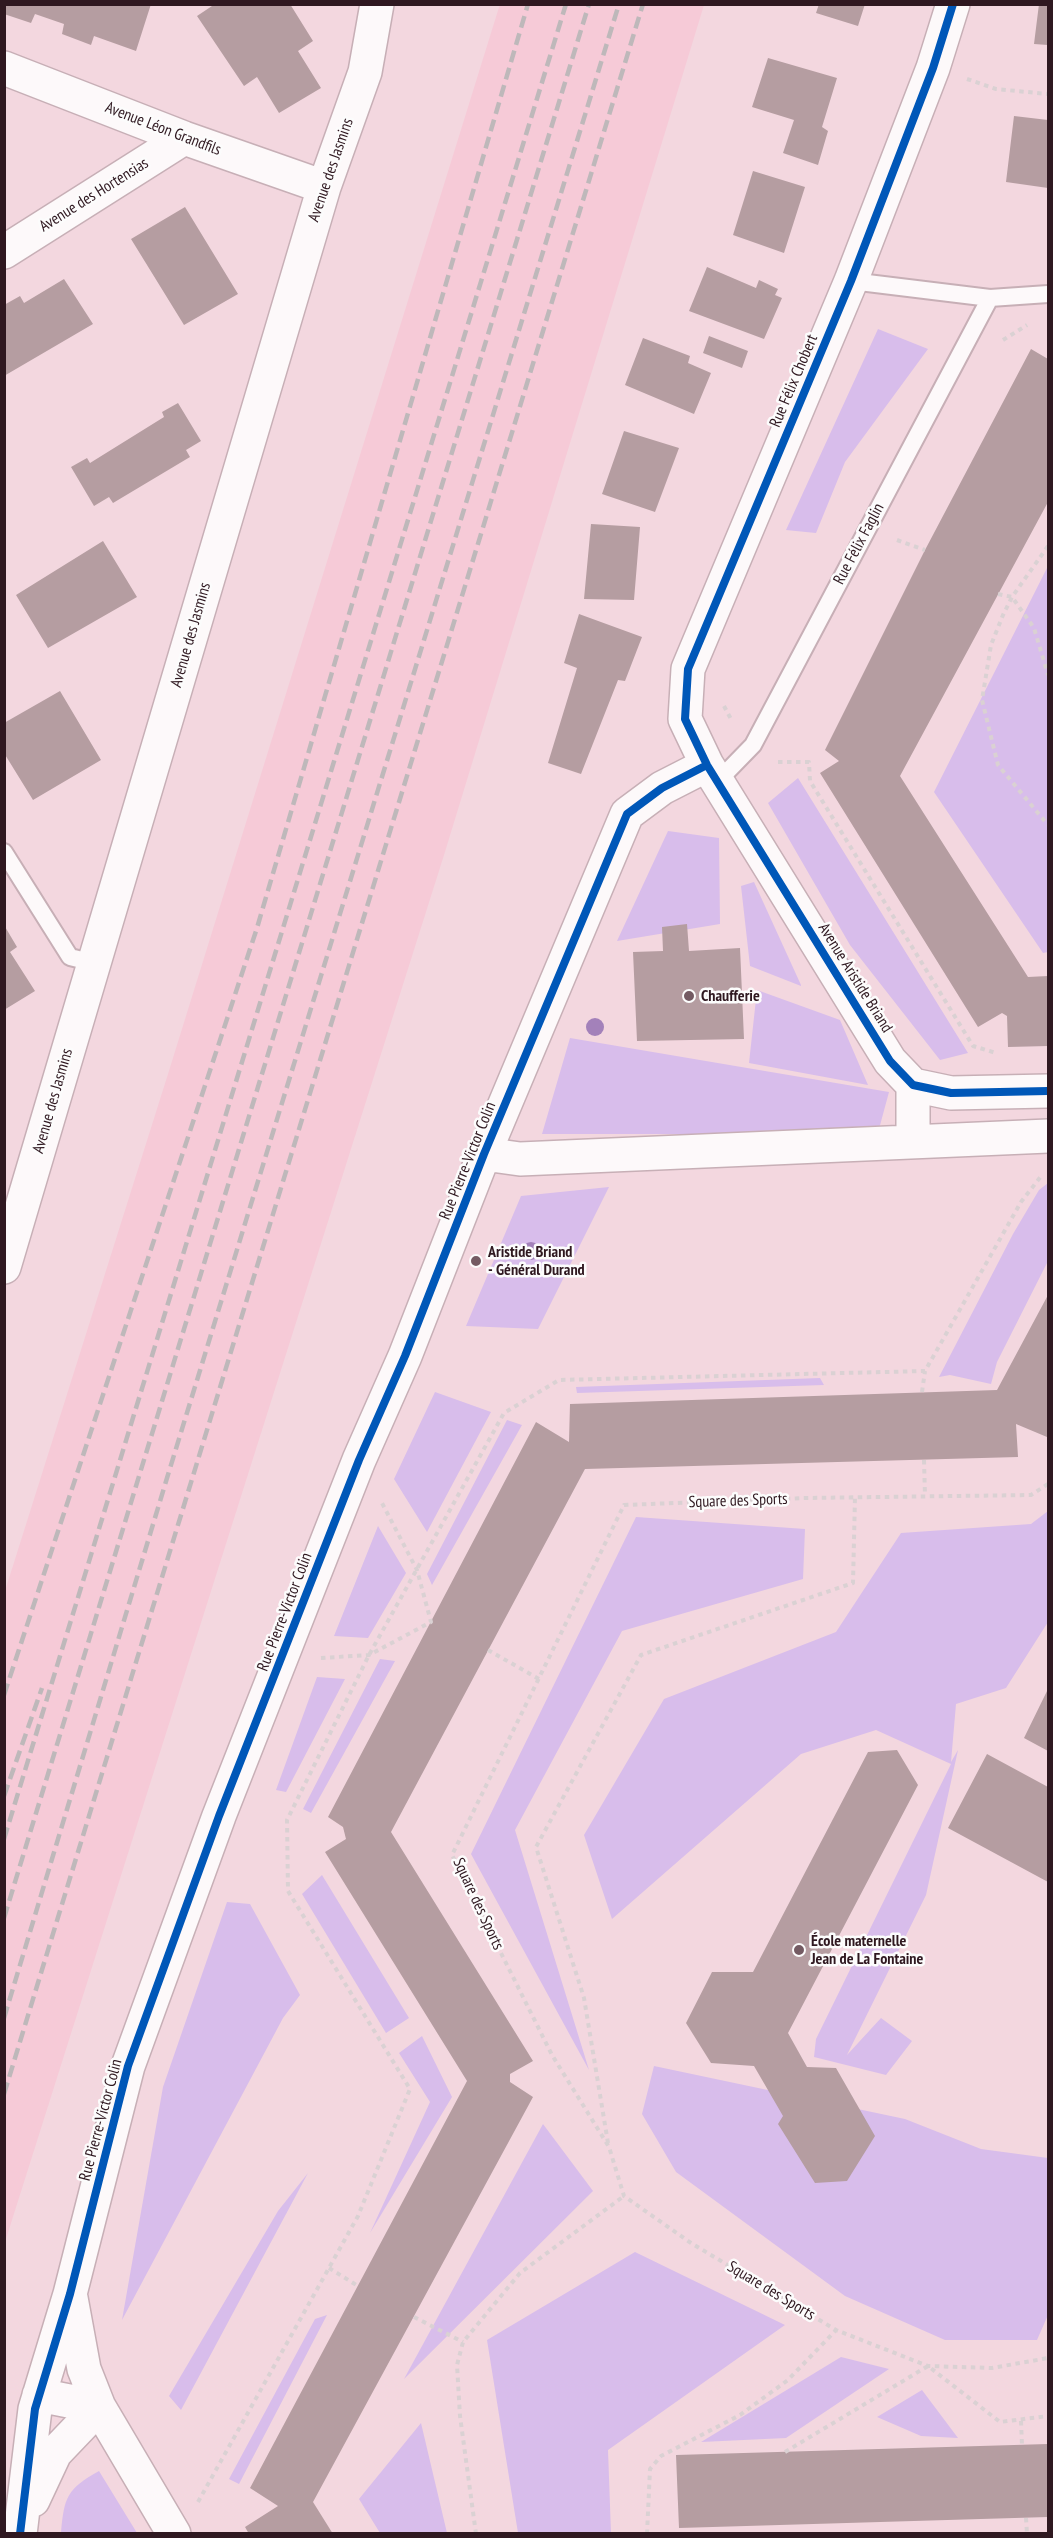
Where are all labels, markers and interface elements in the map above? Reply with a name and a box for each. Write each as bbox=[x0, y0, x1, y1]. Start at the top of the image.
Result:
street label: Avenue Léon Grandfils bbox=[102, 98, 224, 160]
street label: Avenue des Jasmins bbox=[304, 116, 358, 224]
street label: Avenue des Hortensias bbox=[36, 154, 152, 236]
street label: Rue Félix Chobert bbox=[766, 332, 822, 430]
street label: Rue Félix Faglin bbox=[830, 500, 888, 588]
street label: Avenue des Jasmins bbox=[167, 580, 215, 690]
street label: Avenue Aristide Briand bbox=[814, 920, 896, 1036]
place label: Chaufferie bbox=[701, 986, 760, 1006]
marker: Chaufferie bbox=[682, 989, 696, 1003]
street label: Avenue des Jasmins bbox=[29, 1046, 77, 1156]
street label: Rue Pierre-Victor Colin bbox=[436, 1099, 500, 1223]
place label: Aristide Briand - Général Durand bbox=[488, 1242, 585, 1280]
marker: Aristide Briand - Général Durand bbox=[469, 1254, 483, 1268]
street label: Square des Sports bbox=[688, 1490, 788, 1512]
street label: Rue Pierre-Victor Colin bbox=[254, 1550, 316, 1674]
street label: Square des Sports bbox=[448, 1855, 508, 1953]
place label: École maternelle Jean de La Fontaine bbox=[811, 1931, 923, 1969]
marker: École maternelle Jean de La Fontaine bbox=[792, 1943, 806, 1957]
street label: Rue Pierre-Victor Colin bbox=[76, 2057, 126, 2183]
street label: Square des Sports bbox=[724, 2257, 818, 2325]

